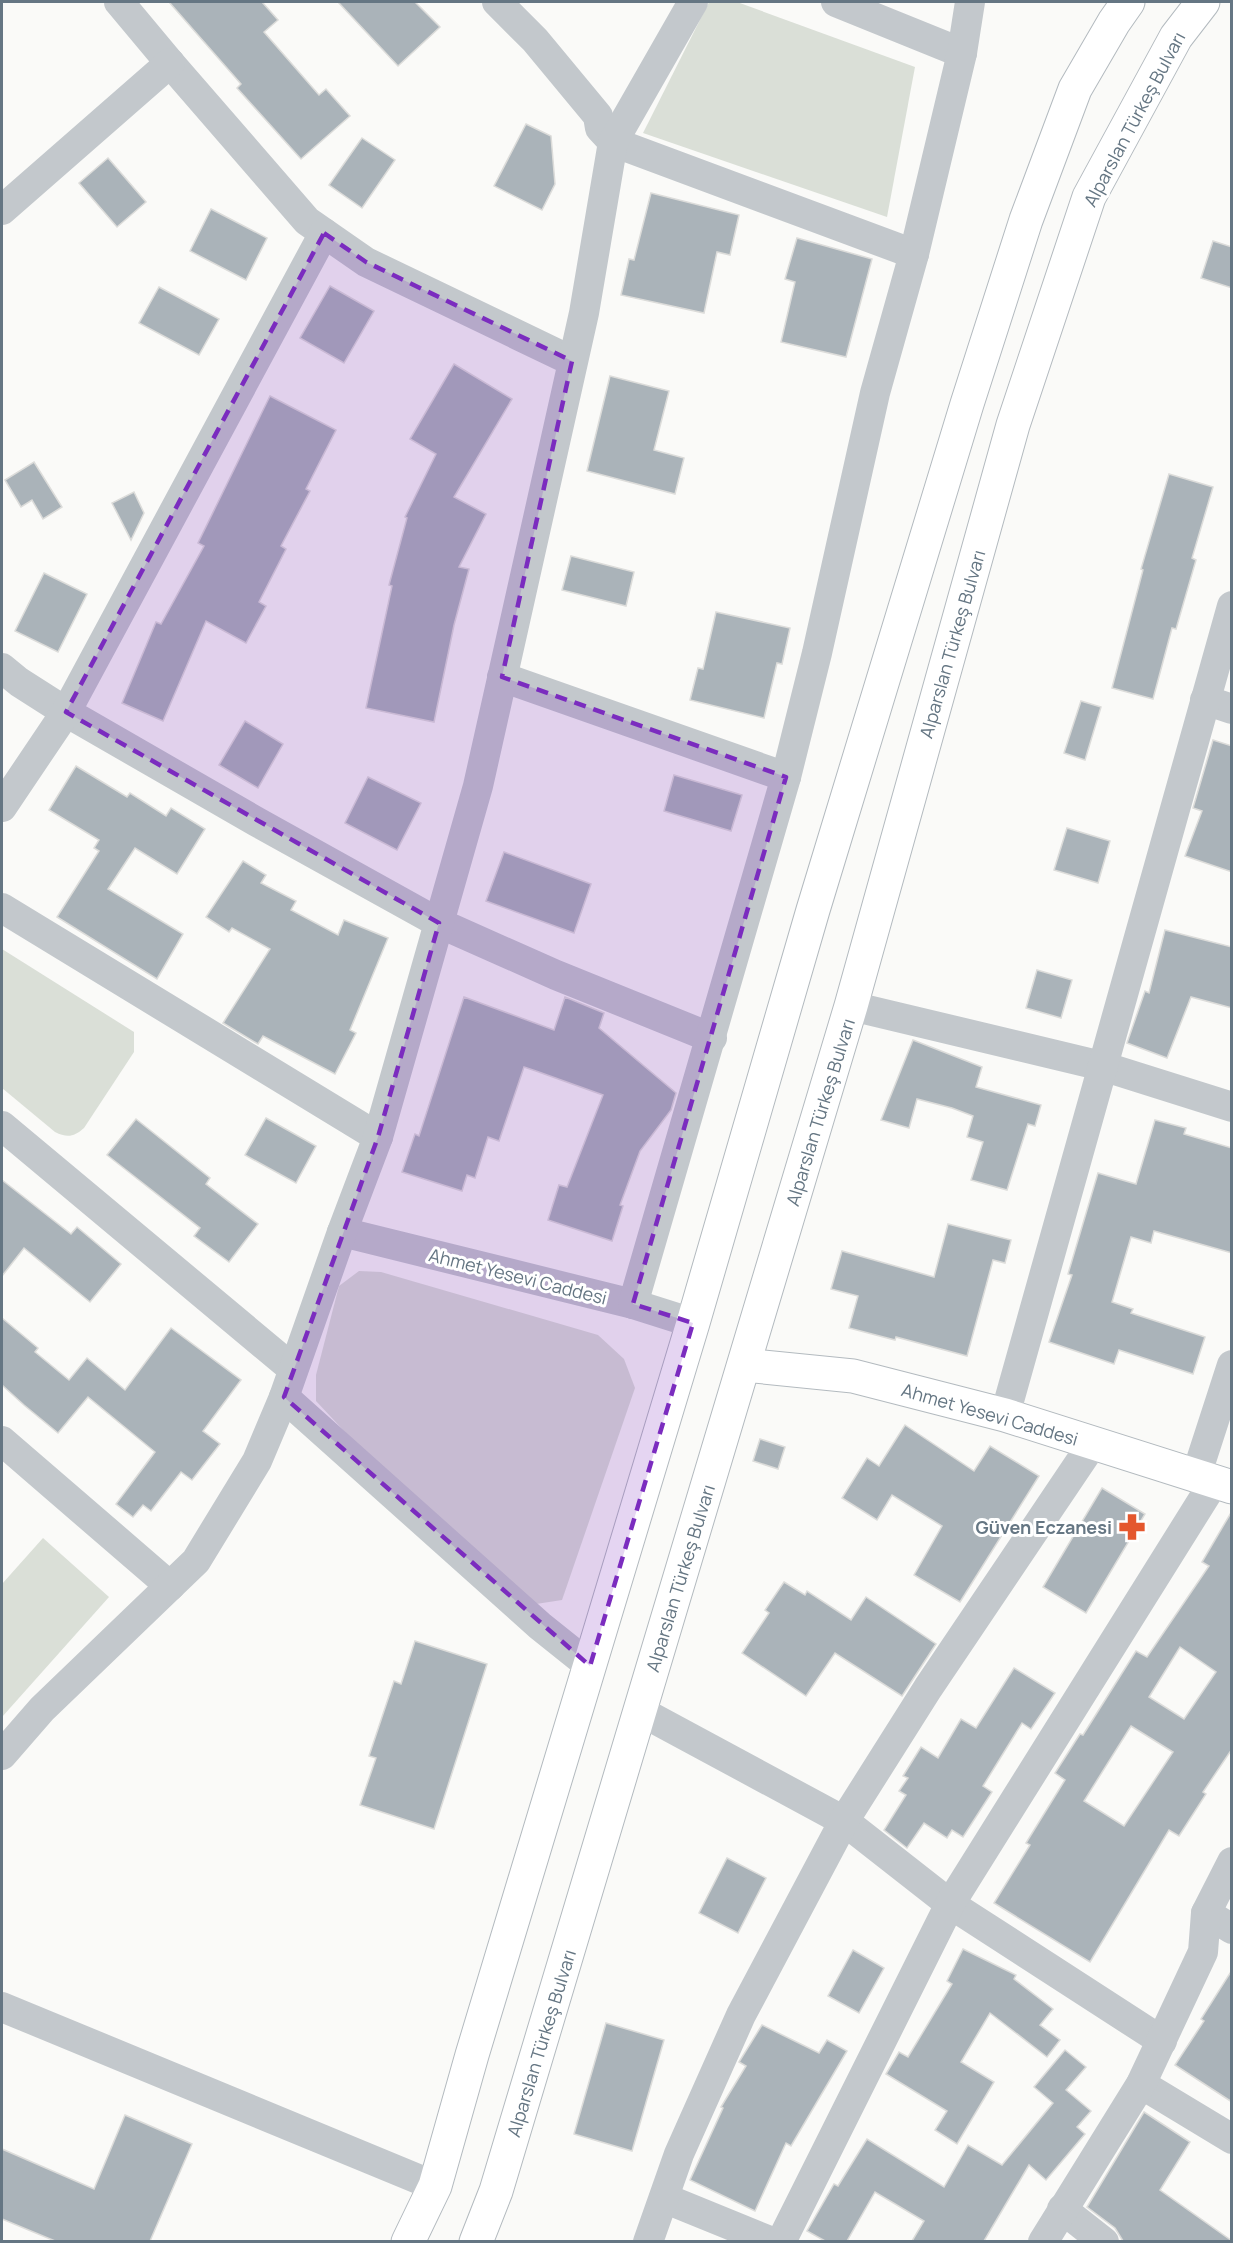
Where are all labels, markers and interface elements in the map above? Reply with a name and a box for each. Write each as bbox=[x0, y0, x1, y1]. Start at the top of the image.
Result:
street label: Alparslan Türkeş Bulvarı bbox=[1078, 27, 1190, 211]
street label: Alparslan Türkeş Bulvarı bbox=[914, 547, 990, 741]
street label: Alparslan Türkeş Bulvarı bbox=[780, 1015, 860, 1209]
street label: Ahmet Yesevi Caddesi bbox=[426, 1242, 610, 1310]
street label: Ahmet Yesevi Caddesi bbox=[899, 1377, 1081, 1451]
street label: Alparslan Türkeş Bulvarı bbox=[640, 1481, 720, 1675]
pharmacy icon: Güven Eczanesi bbox=[1117, 1512, 1147, 1542]
place label: Güven Eczanesi bbox=[975, 1515, 1112, 1539]
street label: Alparslan Türkeş Bulvarı bbox=[501, 1946, 581, 2140]

